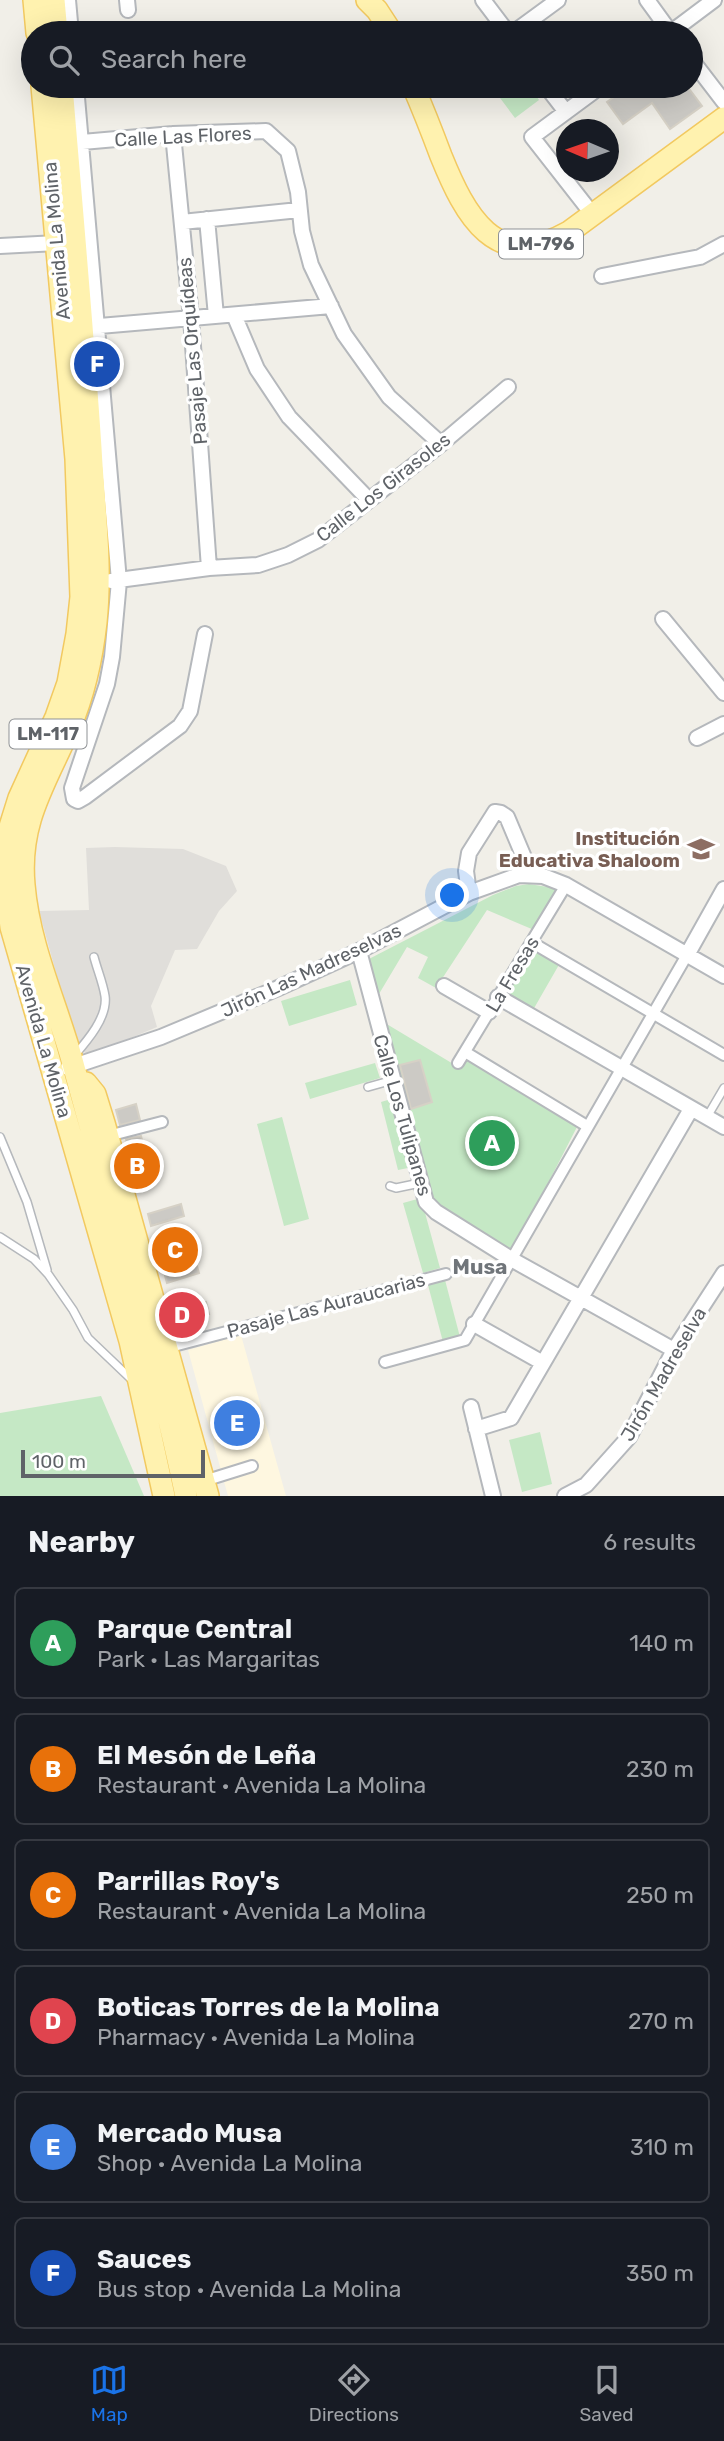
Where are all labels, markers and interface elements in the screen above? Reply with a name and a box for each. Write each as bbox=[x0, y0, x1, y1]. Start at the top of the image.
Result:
search box bbox=[21, 21, 703, 98]
icon: search bbox=[45, 41, 83, 79]
text: Search here bbox=[101, 44, 247, 75]
north arrow bbox=[556, 119, 619, 182]
street label: Calle Las Flores bbox=[114, 121, 252, 152]
street label: Avenida La Molina bbox=[38, 161, 75, 321]
road number: LM-796 bbox=[499, 230, 583, 258]
street label: Pasaje Las Orquídeas bbox=[173, 256, 212, 446]
pin: F bbox=[74, 338, 120, 390]
street label: Calle Los Girasoles bbox=[312, 428, 455, 547]
road number: LM-117 bbox=[9, 720, 86, 748]
place label: Institución Educativa Shaloom bbox=[499, 827, 680, 872]
school or university icon: Institución Educativa Shaloom bbox=[686, 834, 716, 864]
your location bbox=[435, 878, 469, 912]
street label: Jirón Las Madreselvas bbox=[217, 919, 405, 1022]
street label: La Fresas bbox=[481, 932, 544, 1016]
street label: Avenida La Molina bbox=[11, 962, 76, 1121]
street label: Calle Los Tulipanes bbox=[368, 1032, 437, 1198]
pin: A bbox=[469, 1117, 515, 1169]
pin: B bbox=[114, 1140, 160, 1192]
pin: C bbox=[152, 1224, 198, 1276]
district label: Musa bbox=[453, 1254, 507, 1279]
street label: Pasaje Las Auraucarias bbox=[225, 1268, 428, 1343]
pin: D bbox=[159, 1289, 205, 1341]
street label: Jirón Madreselva bbox=[616, 1303, 711, 1445]
pin: E bbox=[214, 1397, 260, 1449]
scale bar bbox=[21, 1447, 205, 1479]
text: 100 m bbox=[32, 1450, 86, 1473]
text: Nearby bbox=[28, 1524, 135, 1560]
text: 6 results bbox=[603, 1528, 696, 1556]
text: Parque Central bbox=[97, 1614, 292, 1645]
text: A bbox=[45, 1629, 61, 1657]
text: 140 m bbox=[629, 1629, 694, 1657]
text: Park · Las Margaritas bbox=[97, 1645, 320, 1673]
text: El Mesón de Leña bbox=[97, 1740, 316, 1771]
text: B bbox=[45, 1755, 61, 1783]
text: 230 m bbox=[626, 1755, 694, 1783]
text: Restaurant · Avenida La Molina bbox=[97, 1771, 426, 1799]
text: Parrillas Roy's bbox=[97, 1866, 280, 1897]
text: C bbox=[45, 1881, 61, 1909]
text: 250 m bbox=[626, 1881, 694, 1909]
text: Restaurant · Avenida La Molina bbox=[97, 1897, 426, 1925]
text: Boticas Torres de la Molina bbox=[97, 1992, 440, 2023]
text: D bbox=[45, 2007, 61, 2035]
text: 270 m bbox=[628, 2007, 694, 2035]
text: Pharmacy · Avenida La Molina bbox=[97, 2023, 415, 2051]
text: Mercado Musa bbox=[97, 2118, 282, 2149]
text: E bbox=[46, 2133, 60, 2161]
text: 310 m bbox=[630, 2133, 694, 2161]
text: Shop · Avenida La Molina bbox=[97, 2149, 362, 2177]
text: Sauces bbox=[97, 2244, 191, 2275]
text: F bbox=[46, 2259, 60, 2287]
text: 350 m bbox=[626, 2259, 694, 2287]
text: Bus stop · Avenida La Molina bbox=[97, 2275, 401, 2303]
tab: Map bbox=[90, 2361, 128, 2426]
tab: Directions bbox=[309, 2361, 399, 2426]
tab: Saved bbox=[579, 2361, 634, 2426]

